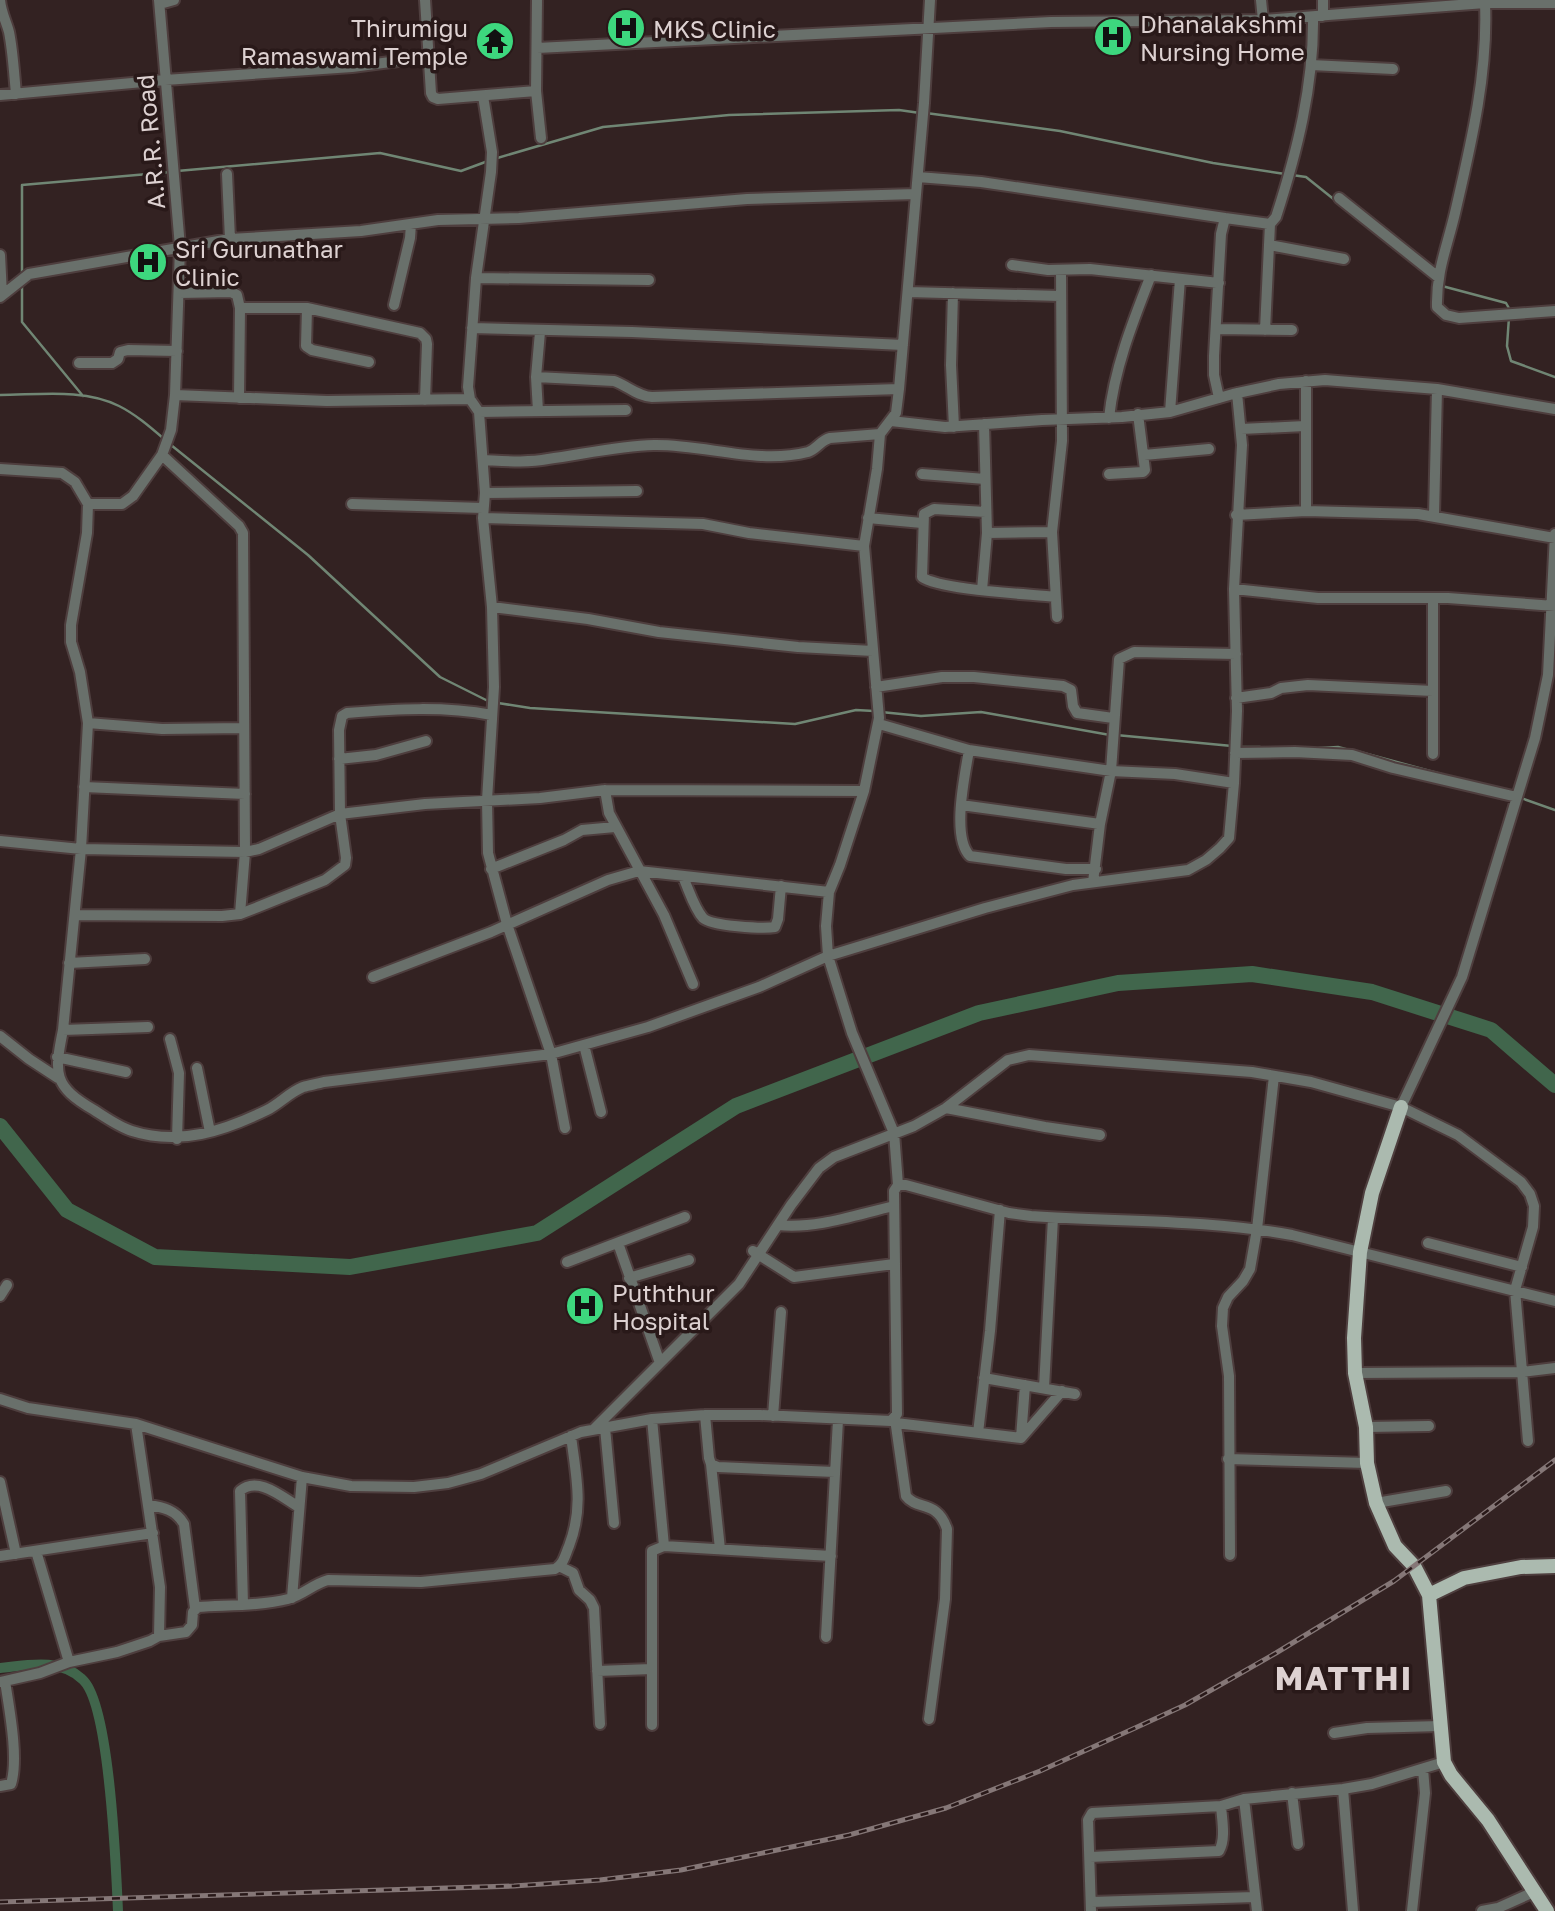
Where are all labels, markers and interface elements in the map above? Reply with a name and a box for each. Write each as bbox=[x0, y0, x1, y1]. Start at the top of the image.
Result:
hospital icon: MKS Clinic bbox=[605, 7, 647, 49]
place label: Dhanalakshmi Nursing Home bbox=[1140, 9, 1305, 66]
place label: Thirumigu Ramaswami Temple bbox=[241, 13, 468, 70]
place label: MKS Clinic bbox=[653, 14, 776, 43]
hospital icon: Dhanalakshmi Nursing Home bbox=[1092, 16, 1134, 58]
temple icon: Thirumigu Ramaswami Temple bbox=[474, 20, 516, 62]
street label: A.R.R. Road bbox=[130, 73, 170, 211]
place label: Sri Gurunathar Clinic bbox=[175, 234, 343, 291]
hospital icon: Sri Gurunathar Clinic bbox=[127, 241, 169, 283]
place label: Puththur Hospital bbox=[612, 1278, 715, 1335]
hospital icon: Puththur Hospital bbox=[564, 1285, 606, 1327]
district label: MATTHI bbox=[1275, 1659, 1413, 1697]

